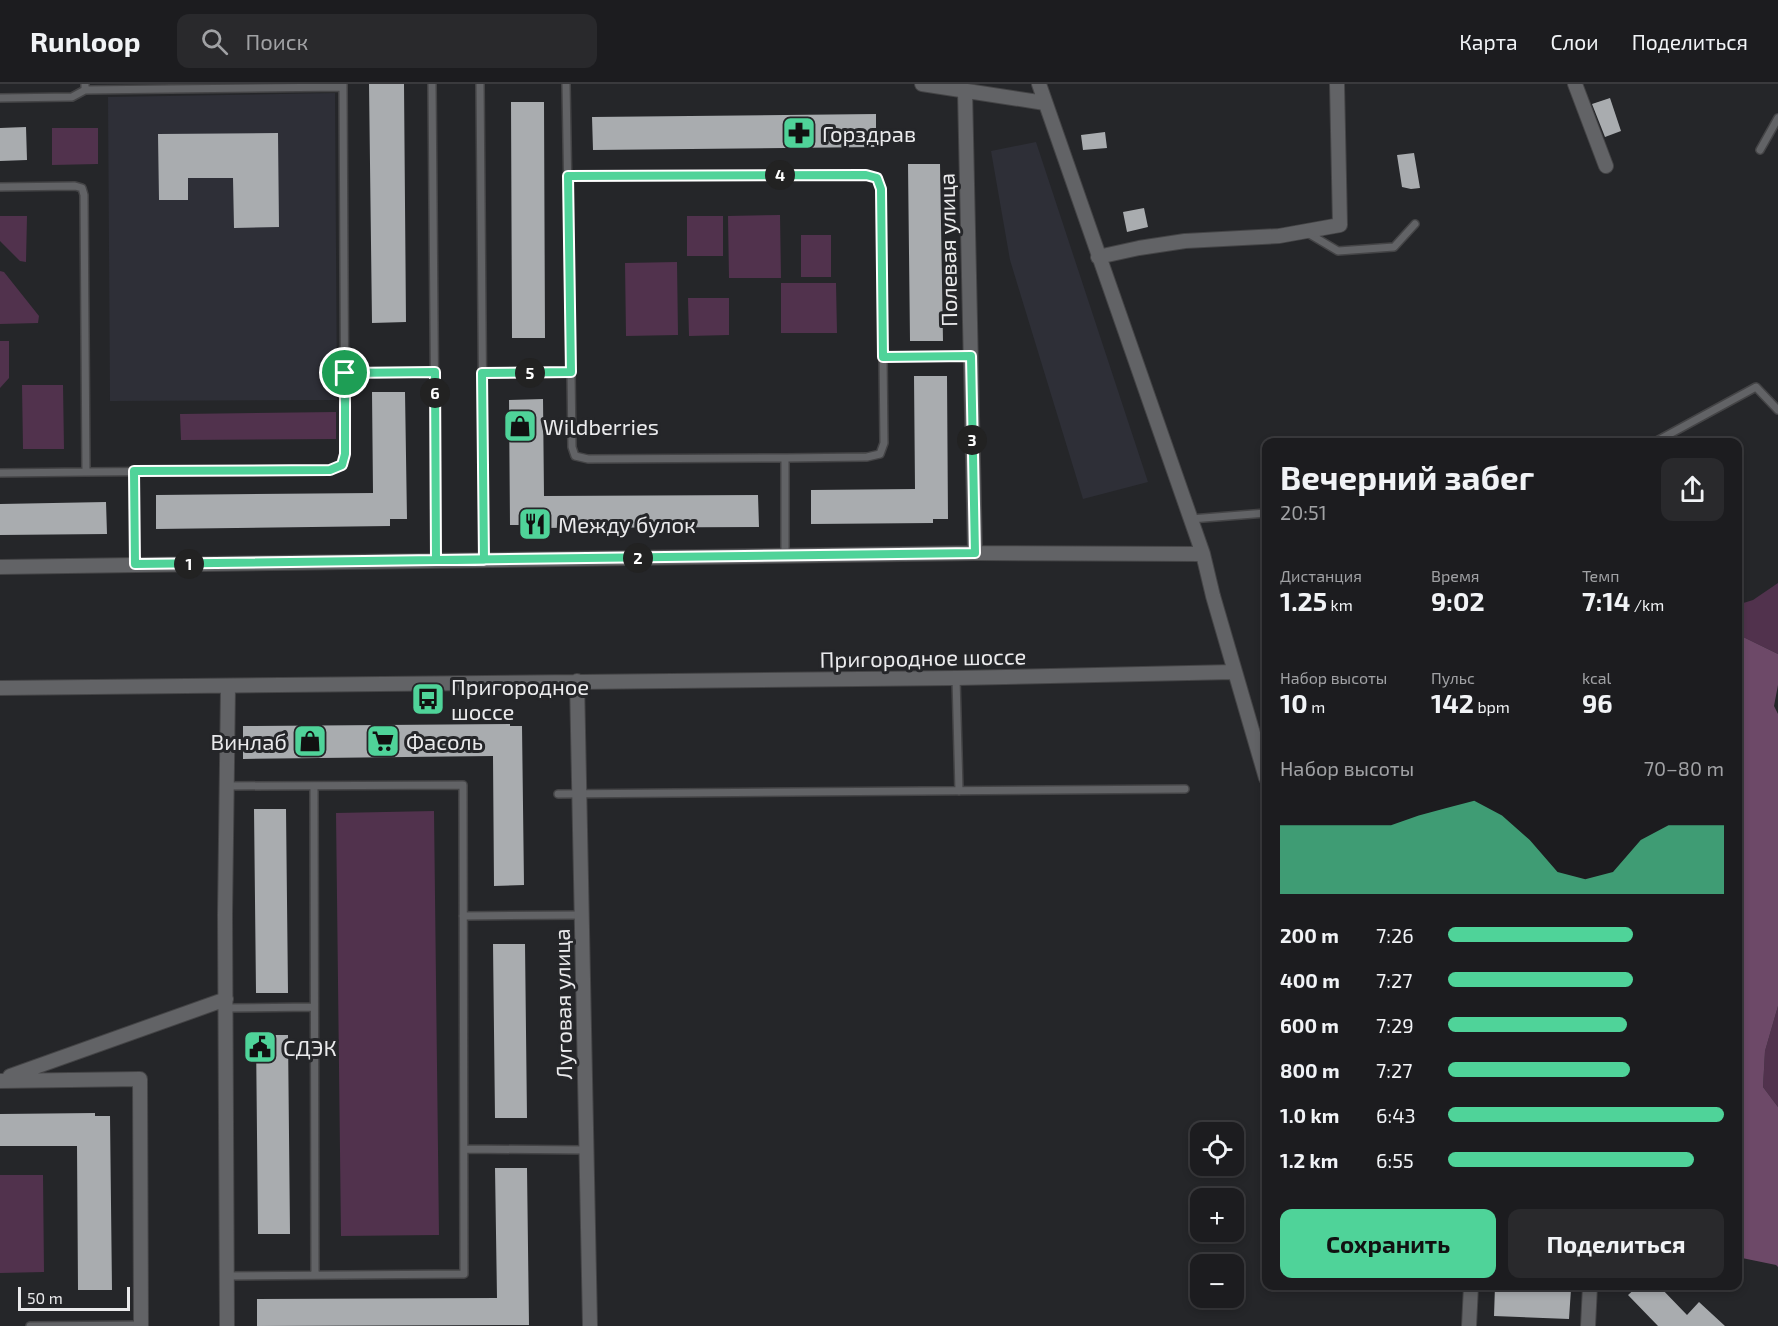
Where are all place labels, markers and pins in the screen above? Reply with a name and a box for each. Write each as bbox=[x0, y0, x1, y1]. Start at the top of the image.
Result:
pharmacy icon: Горздрав bbox=[781, 115, 817, 151]
place label: Горздрав bbox=[822, 120, 916, 146]
pin: 4 bbox=[765, 160, 795, 190]
pin bbox=[319, 347, 370, 398]
pin: 5 bbox=[515, 358, 545, 388]
pin: 6 bbox=[420, 378, 450, 408]
shop icon: Wildberries bbox=[502, 408, 538, 444]
place label: Wildberries bbox=[543, 413, 659, 439]
pin: 3 bbox=[957, 425, 987, 455]
restaurant icon: Между булок bbox=[517, 506, 553, 542]
place label: Между булок bbox=[558, 511, 696, 538]
pin: 2 bbox=[623, 543, 653, 573]
pin: 1 bbox=[174, 549, 204, 579]
place label: Пригородное шоссе bbox=[451, 673, 589, 724]
bus stop icon: Пригородное шоссе bbox=[410, 681, 446, 717]
shop icon: Винлаб bbox=[292, 723, 328, 759]
supermarket icon: Фасоль bbox=[365, 723, 401, 759]
place label: Винлаб bbox=[211, 728, 287, 754]
place label: Фасоль bbox=[406, 728, 483, 754]
public building icon: СДЭК bbox=[242, 1029, 278, 1065]
place label: СДЭК bbox=[283, 1034, 337, 1060]

